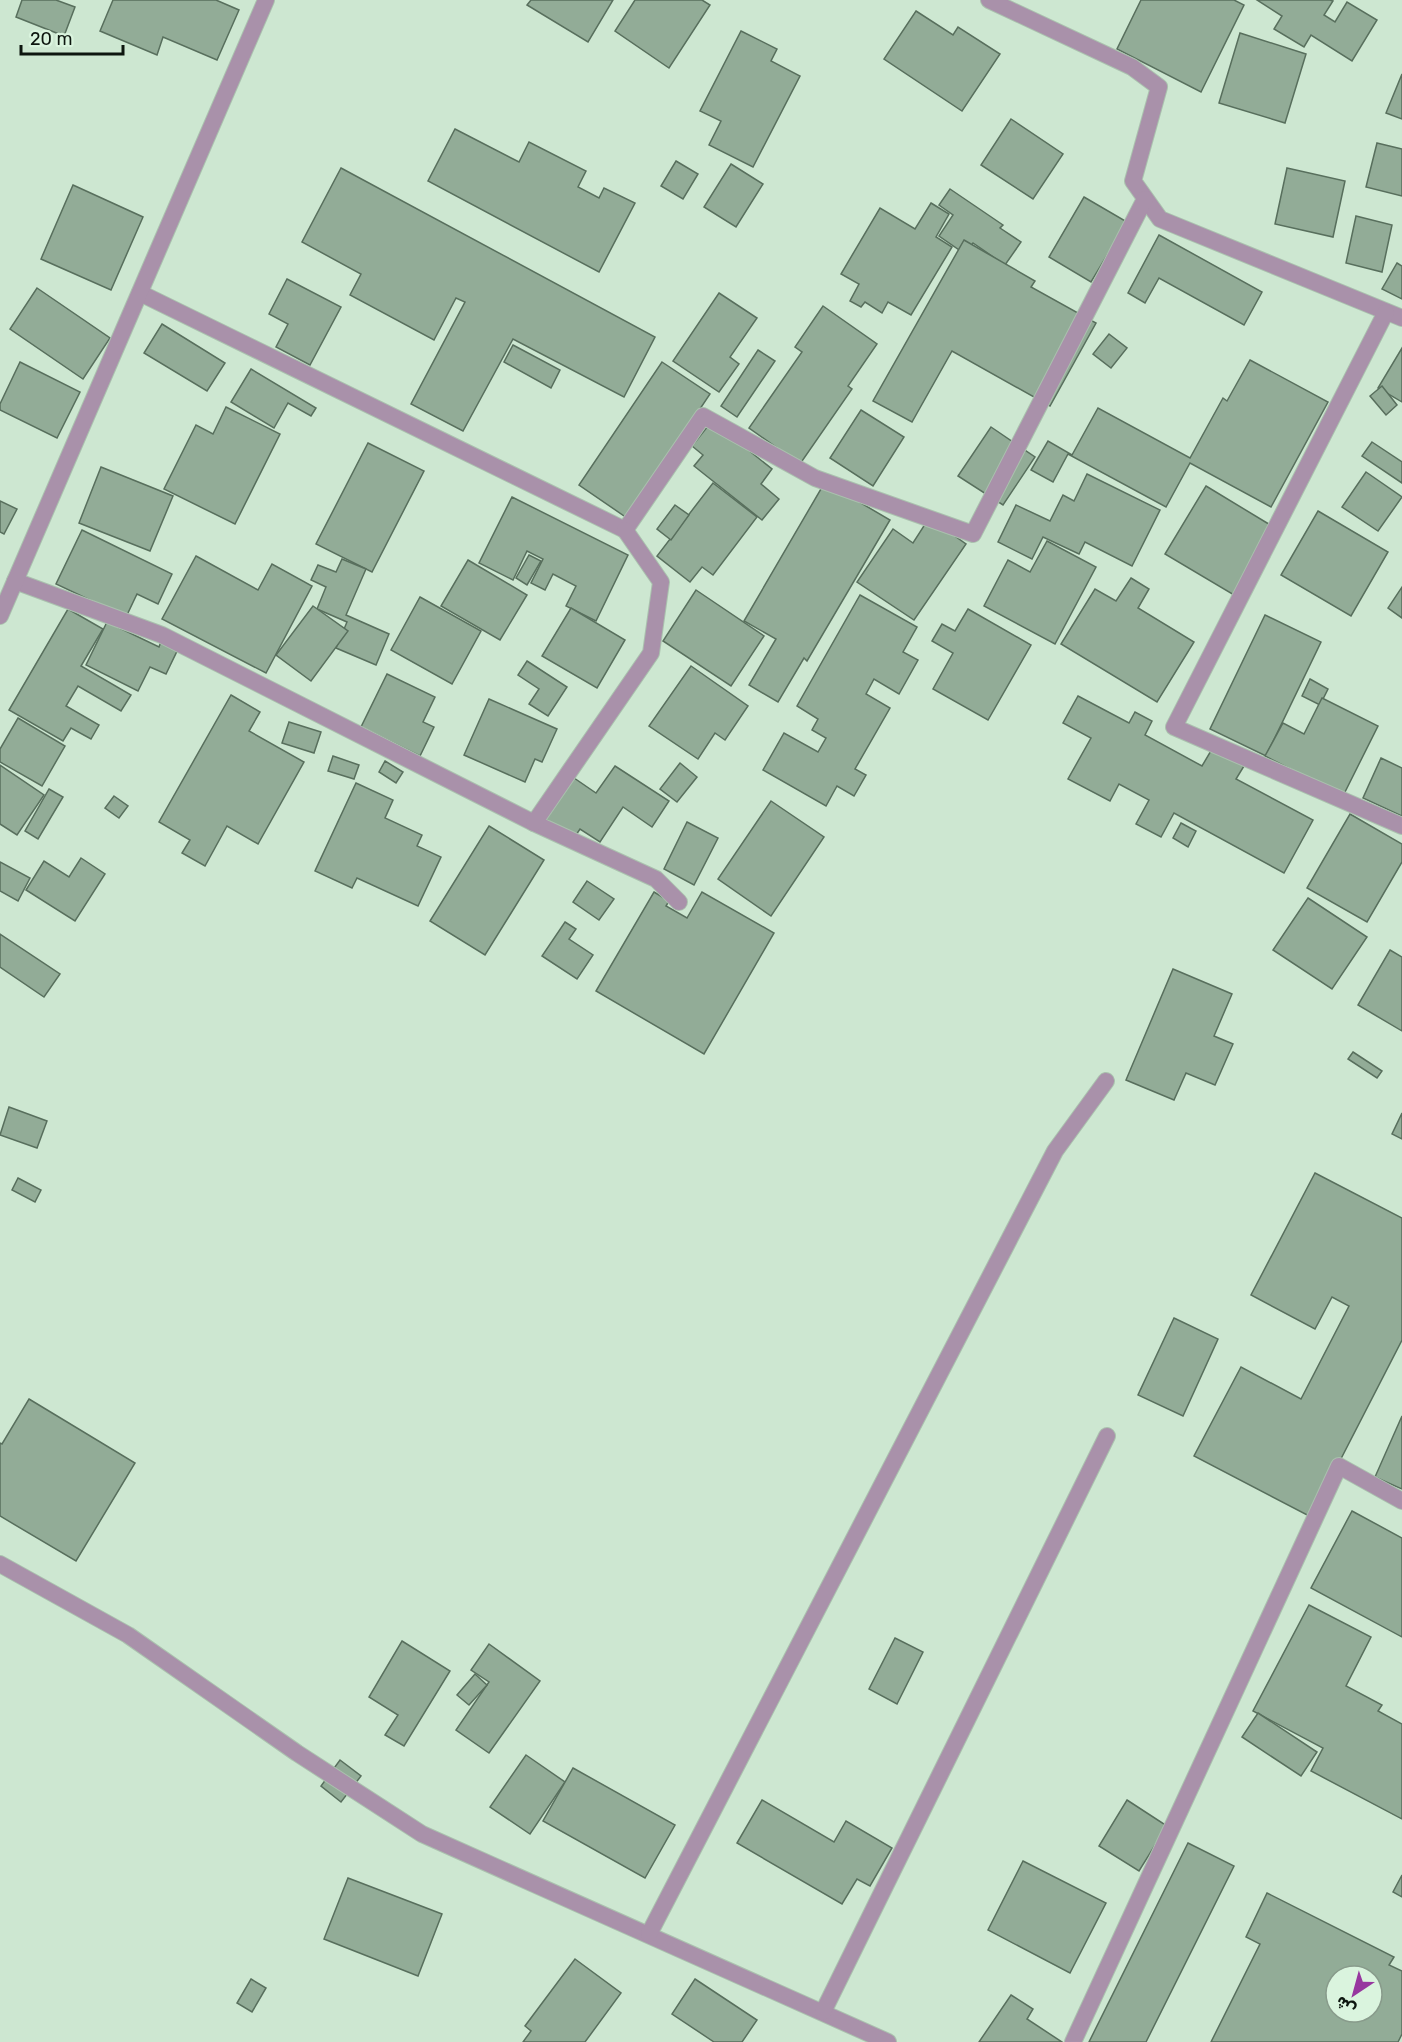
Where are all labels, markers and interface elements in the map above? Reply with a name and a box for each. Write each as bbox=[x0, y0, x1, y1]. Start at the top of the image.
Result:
scale bar bbox=[21, 18, 123, 56]
text: 20 m bbox=[30, 28, 72, 50]
north arrow bbox=[1324, 1964, 1384, 2024]
text: ش bbox=[1332, 1992, 1359, 2019]

